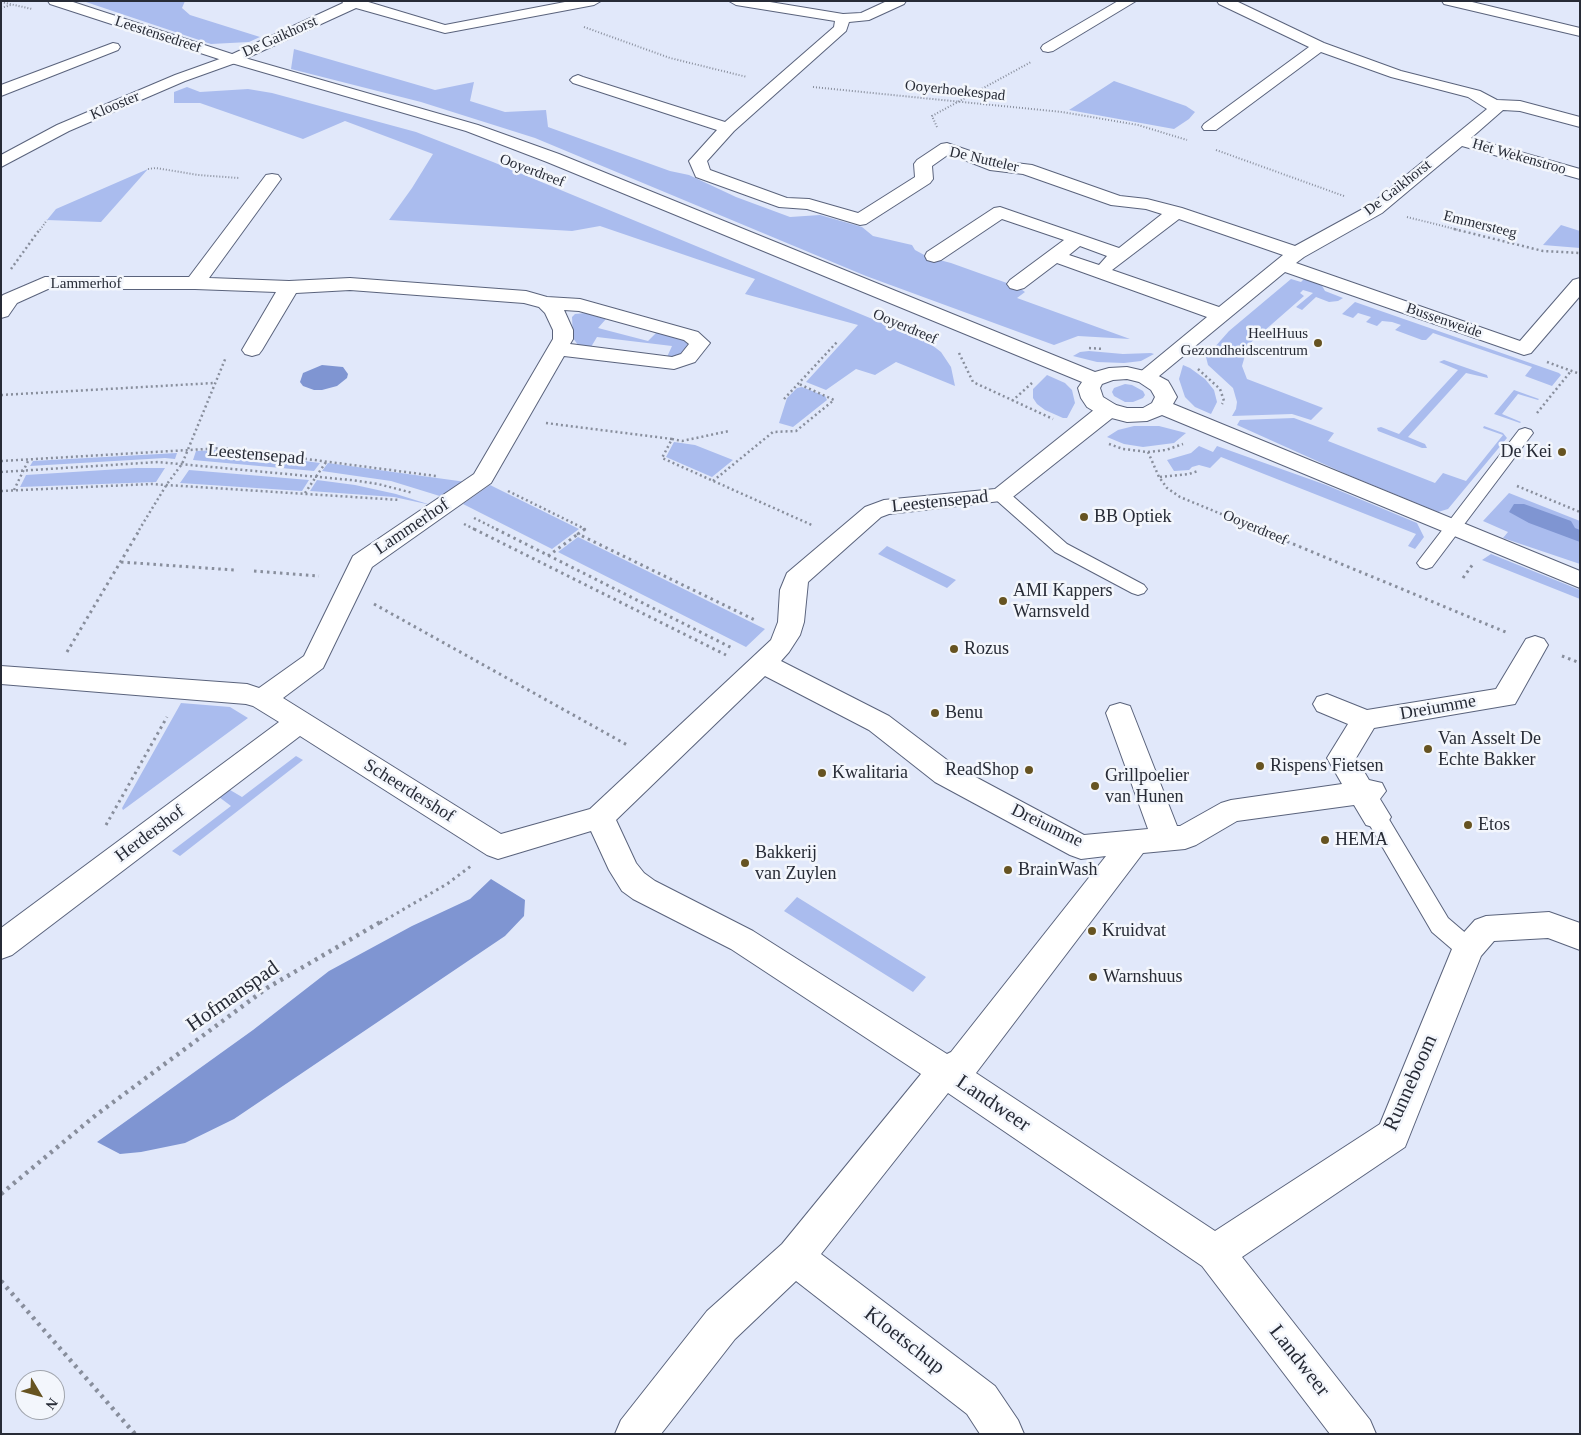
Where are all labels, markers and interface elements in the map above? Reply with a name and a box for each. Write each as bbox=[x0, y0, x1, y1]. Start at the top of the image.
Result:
street label: De Gaikhorst bbox=[240, 12, 320, 62]
street label: Leestensedreef bbox=[112, 13, 204, 57]
street label: Ooyerhoekespad bbox=[904, 77, 1006, 105]
street label: Klooster bbox=[88, 88, 142, 124]
street label: Het Wekenstroo bbox=[1470, 135, 1568, 179]
street label: De Nutteler bbox=[948, 143, 1020, 177]
street label: Ooyerdreef bbox=[497, 150, 567, 192]
street label: De Gaikhorst bbox=[1361, 156, 1435, 220]
street label: Emmersteeg bbox=[1441, 207, 1519, 243]
street label: Lammerhof bbox=[51, 275, 121, 293]
street label: Bussenweide bbox=[1404, 300, 1484, 342]
street label: Ooyerdreef bbox=[870, 305, 940, 349]
place label: HeelHuus Gezondheidscentrum bbox=[1181, 325, 1308, 360]
marker: HeelHuus Gezondheidscentrum bbox=[1312, 337, 1324, 349]
street label: Leestensepad bbox=[207, 440, 305, 470]
place label: De Kei bbox=[1501, 441, 1552, 463]
marker: De Kei bbox=[1556, 446, 1568, 458]
street label: Leestensepad bbox=[891, 486, 989, 518]
street label: Lammerhof bbox=[371, 494, 453, 560]
place label: BB Optiek bbox=[1094, 506, 1172, 528]
street label: Ooyerdreef bbox=[1220, 506, 1290, 550]
marker: BB Optiek bbox=[1078, 511, 1090, 523]
place label: AMI Kappers Warnsveld bbox=[1013, 580, 1112, 622]
marker: AMI Kappers Warnsveld bbox=[997, 595, 1009, 607]
place label: Rozus bbox=[964, 638, 1009, 660]
marker: Rozus bbox=[948, 643, 960, 655]
street label: Dreiumme bbox=[1398, 691, 1478, 725]
place label: Benu bbox=[945, 702, 983, 724]
marker: Benu bbox=[929, 707, 941, 719]
place label: Van Asselt De Echte Bakker bbox=[1438, 728, 1541, 771]
marker: Van Asselt De Echte Bakker bbox=[1422, 743, 1434, 755]
street label: Scheerdershof bbox=[360, 755, 458, 827]
place label: Rispens Fietsen bbox=[1270, 755, 1384, 777]
place label: ReadShop bbox=[945, 759, 1019, 781]
marker: Rispens Fietsen bbox=[1254, 760, 1266, 772]
place label: Kwalitaria bbox=[832, 762, 908, 784]
marker: ReadShop bbox=[1023, 764, 1035, 776]
place label: Grillpoelier van Hunen bbox=[1105, 765, 1189, 808]
marker: Kwalitaria bbox=[816, 767, 828, 779]
marker: Grillpoelier van Hunen bbox=[1089, 780, 1101, 792]
street label: Dreiumme bbox=[1008, 799, 1086, 853]
street label: Herdershof bbox=[111, 801, 189, 867]
place label: Etos bbox=[1478, 814, 1510, 836]
marker: Etos bbox=[1462, 819, 1474, 831]
place label: HEMA bbox=[1335, 829, 1388, 851]
marker: HEMA bbox=[1319, 834, 1331, 846]
place label: Bakkerij van Zuylen bbox=[755, 842, 836, 884]
marker: Bakkerij van Zuylen bbox=[739, 857, 751, 869]
place label: BrainWash bbox=[1018, 859, 1098, 881]
marker: BrainWash bbox=[1002, 864, 1014, 876]
place label: Kruidvat bbox=[1102, 920, 1166, 942]
marker: Kruidvat bbox=[1086, 925, 1098, 937]
street label: Hofmanspad bbox=[182, 956, 284, 1038]
place label: Warnshuus bbox=[1103, 966, 1183, 988]
marker: Warnshuus bbox=[1087, 971, 1099, 983]
street label: Runneboom bbox=[1379, 1031, 1443, 1135]
street label: Landweer bbox=[951, 1070, 1035, 1138]
street label: Kloetschup bbox=[859, 1302, 949, 1380]
street label: Landweer bbox=[1263, 1320, 1335, 1402]
north arrow bbox=[15, 1370, 65, 1420]
text: N bbox=[43, 1395, 61, 1412]

